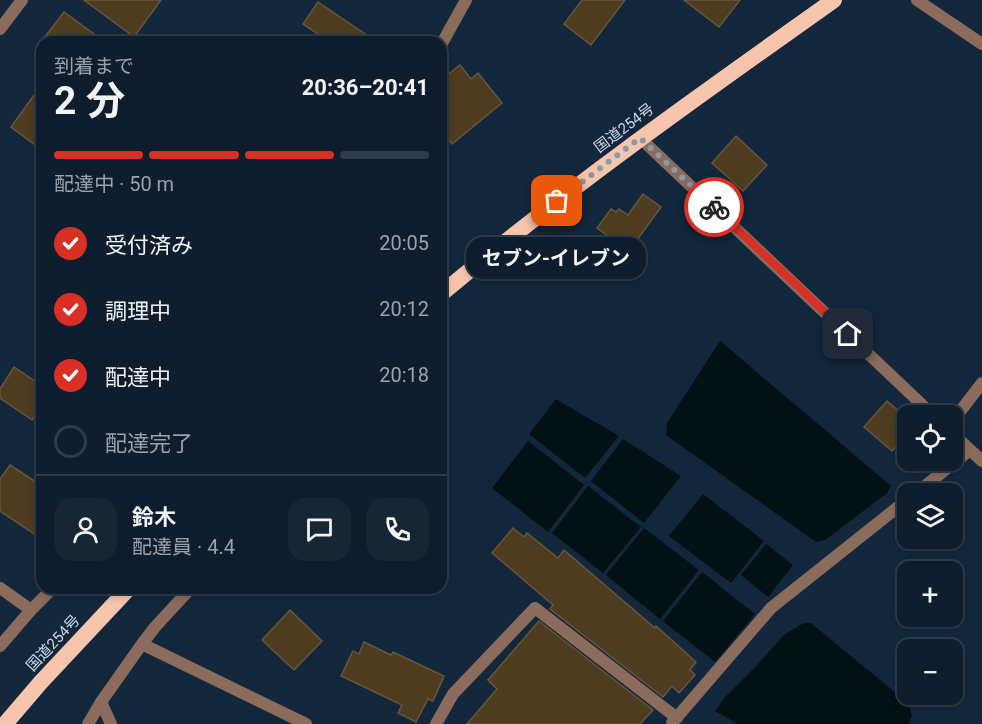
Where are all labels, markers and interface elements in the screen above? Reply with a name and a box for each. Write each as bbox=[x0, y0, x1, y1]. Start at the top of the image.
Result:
text: 到着まで bbox=[54, 54, 134, 78]
text: 20:36–20:41 bbox=[302, 75, 429, 100]
text: 2 分 bbox=[54, 78, 125, 124]
street label: 国道254号 bbox=[591, 100, 657, 156]
text: 配達中 · 50 m bbox=[54, 172, 174, 196]
pin bbox=[531, 175, 582, 226]
courier bbox=[684, 177, 744, 237]
icon: bag bbox=[540, 184, 573, 217]
icon: bike bbox=[698, 191, 731, 224]
icon: check bbox=[54, 227, 87, 260]
text: 20:05 bbox=[379, 231, 429, 255]
text: 受付済み bbox=[105, 233, 193, 258]
callout: セブン-イレブン bbox=[467, 237, 647, 279]
text: セブン-イレブン bbox=[482, 246, 630, 270]
icon: check bbox=[54, 293, 87, 326]
text: 20:12 bbox=[379, 297, 429, 321]
text: 調理中 bbox=[105, 299, 171, 324]
pin bbox=[822, 308, 873, 359]
icon: home bbox=[831, 317, 864, 350]
icon: check bbox=[54, 359, 87, 392]
text: 20:18 bbox=[379, 363, 429, 387]
text: 配達中 bbox=[105, 365, 171, 390]
map controls bbox=[897, 405, 963, 705]
button: locate bbox=[897, 405, 963, 471]
text: 配達完了 bbox=[105, 431, 193, 456]
button: layers bbox=[897, 483, 963, 549]
button: person bbox=[54, 498, 117, 561]
button: chat bbox=[288, 498, 351, 561]
button: phone bbox=[366, 498, 429, 561]
text: 鈴木 bbox=[132, 505, 176, 530]
text: 配達員 · 4.4 bbox=[132, 535, 235, 559]
button: + bbox=[897, 561, 963, 627]
street label: 国道254号 bbox=[22, 611, 84, 675]
button: − bbox=[897, 639, 963, 705]

